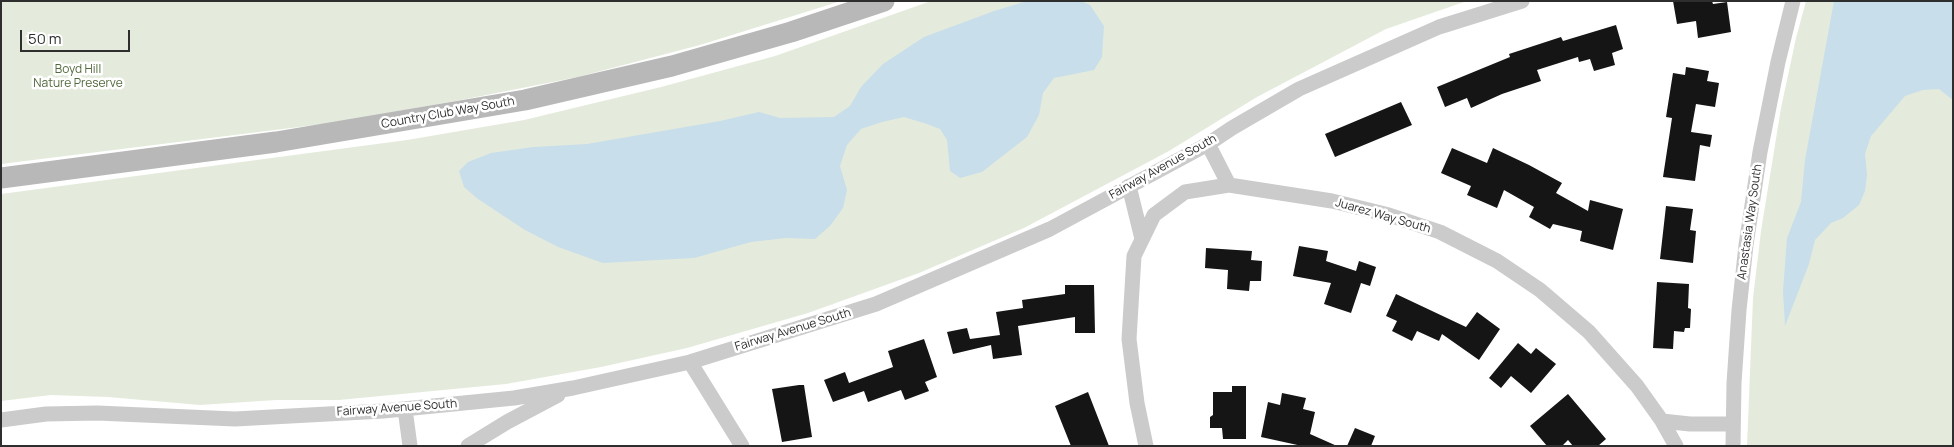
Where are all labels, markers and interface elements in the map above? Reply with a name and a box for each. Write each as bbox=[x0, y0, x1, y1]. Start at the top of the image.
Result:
scale bar bbox=[22, 20, 132, 52]
text: 50 m bbox=[28, 28, 62, 49]
park label: Boyd Hill Nature Preserve bbox=[33, 63, 123, 91]
street label: Country Club Way South bbox=[380, 94, 516, 132]
street label: Fairway Avenue South bbox=[1107, 131, 1219, 203]
street label: Anastasia Way South bbox=[1735, 163, 1765, 281]
street label: Juarez Way South bbox=[1334, 195, 1432, 237]
street label: Fairway Avenue South bbox=[733, 305, 853, 355]
street label: Fairway Avenue South bbox=[336, 397, 458, 419]

